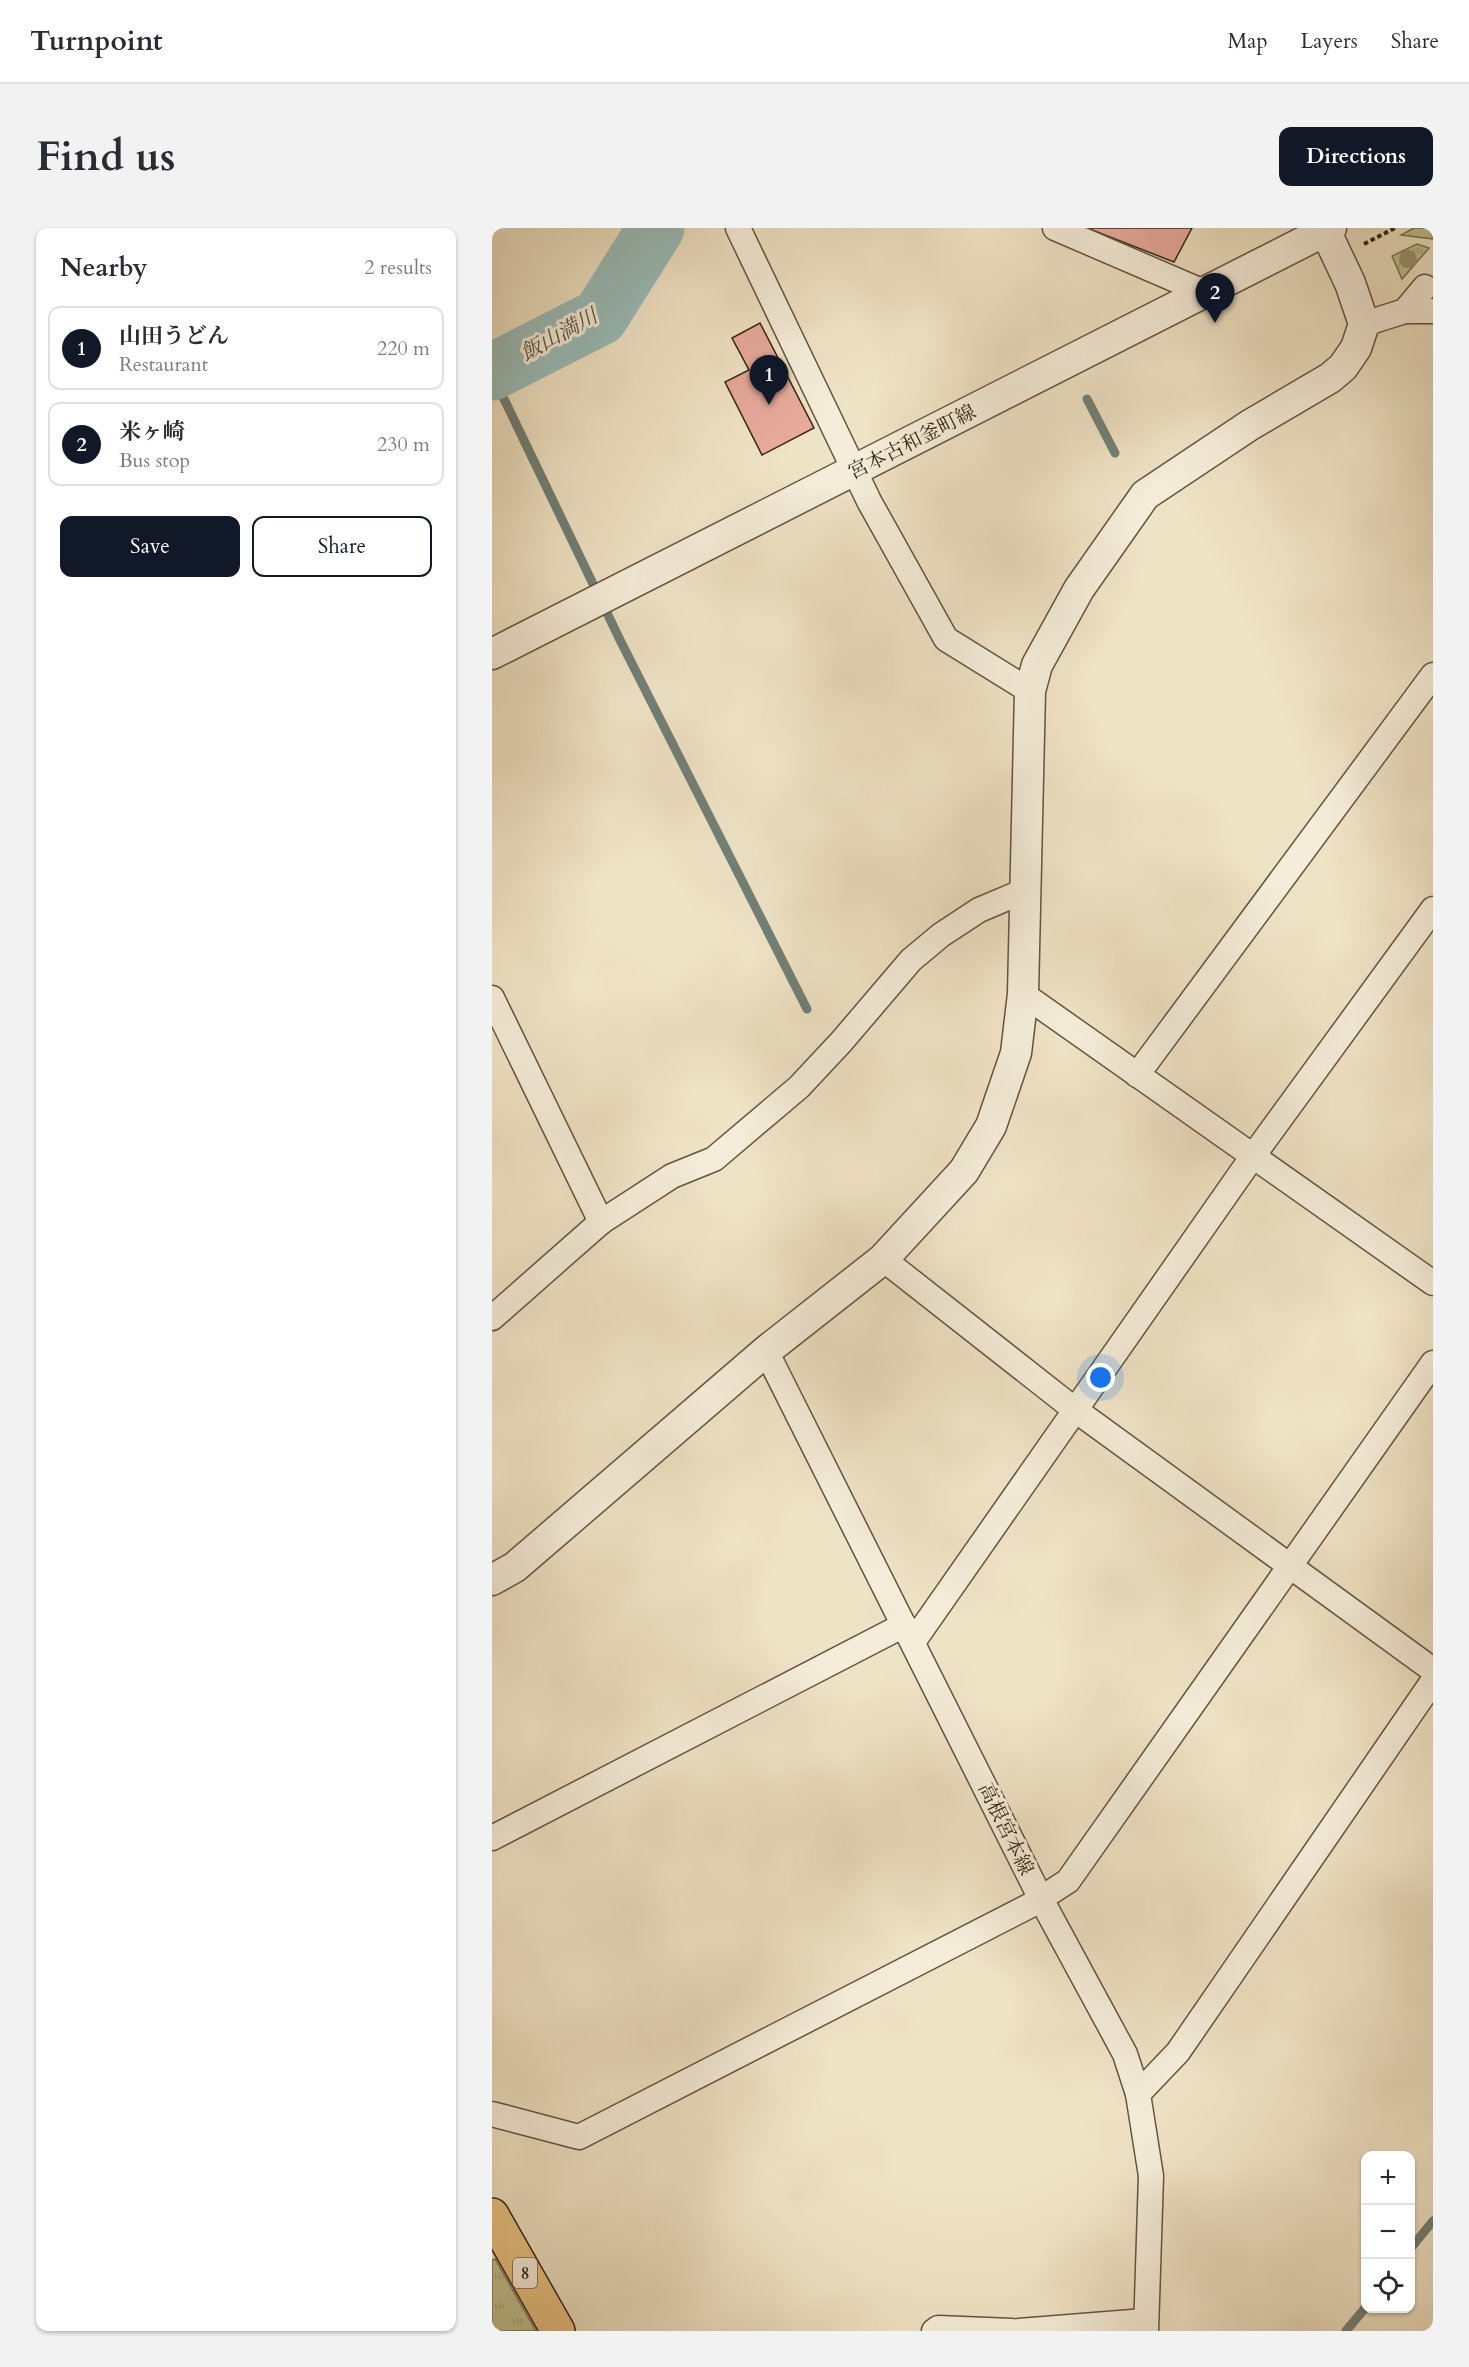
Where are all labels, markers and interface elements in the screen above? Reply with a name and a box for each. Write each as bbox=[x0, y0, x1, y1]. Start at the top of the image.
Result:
text: Turnpoint bbox=[30, 22, 163, 60]
text: Map bbox=[1228, 27, 1268, 56]
text: Layers bbox=[1301, 27, 1358, 56]
text: Share bbox=[1391, 27, 1439, 56]
button: Directions bbox=[1279, 127, 1433, 186]
text: Find us bbox=[36, 128, 176, 185]
text: Nearby bbox=[60, 250, 148, 285]
text: 2 results bbox=[364, 254, 432, 281]
pin: 2 bbox=[1196, 274, 1234, 323]
water label: 飯山満川 bbox=[515, 301, 605, 368]
text: 山田うどん bbox=[119, 321, 229, 351]
text: 1 bbox=[76, 335, 87, 362]
text: 220 m bbox=[377, 335, 430, 362]
text: Restaurant bbox=[119, 351, 208, 378]
pin: 1 bbox=[750, 356, 788, 405]
street label: 宮本古和釜町線 bbox=[844, 398, 980, 486]
text: 米ヶ崎 bbox=[119, 417, 185, 447]
text: 2 bbox=[76, 431, 87, 458]
text: 230 m bbox=[377, 431, 430, 458]
text: Bus stop bbox=[119, 447, 190, 474]
button: Save bbox=[60, 516, 240, 577]
button: Share bbox=[252, 516, 432, 577]
your location bbox=[1086, 1363, 1115, 1392]
street label: 高根宮本線 bbox=[972, 1778, 1040, 1880]
map controls bbox=[1361, 2151, 1415, 2313]
button: + bbox=[1361, 2151, 1415, 2205]
button: − bbox=[1361, 2205, 1415, 2259]
road number: 8 bbox=[513, 2258, 537, 2288]
button: locate bbox=[1361, 2259, 1415, 2313]

